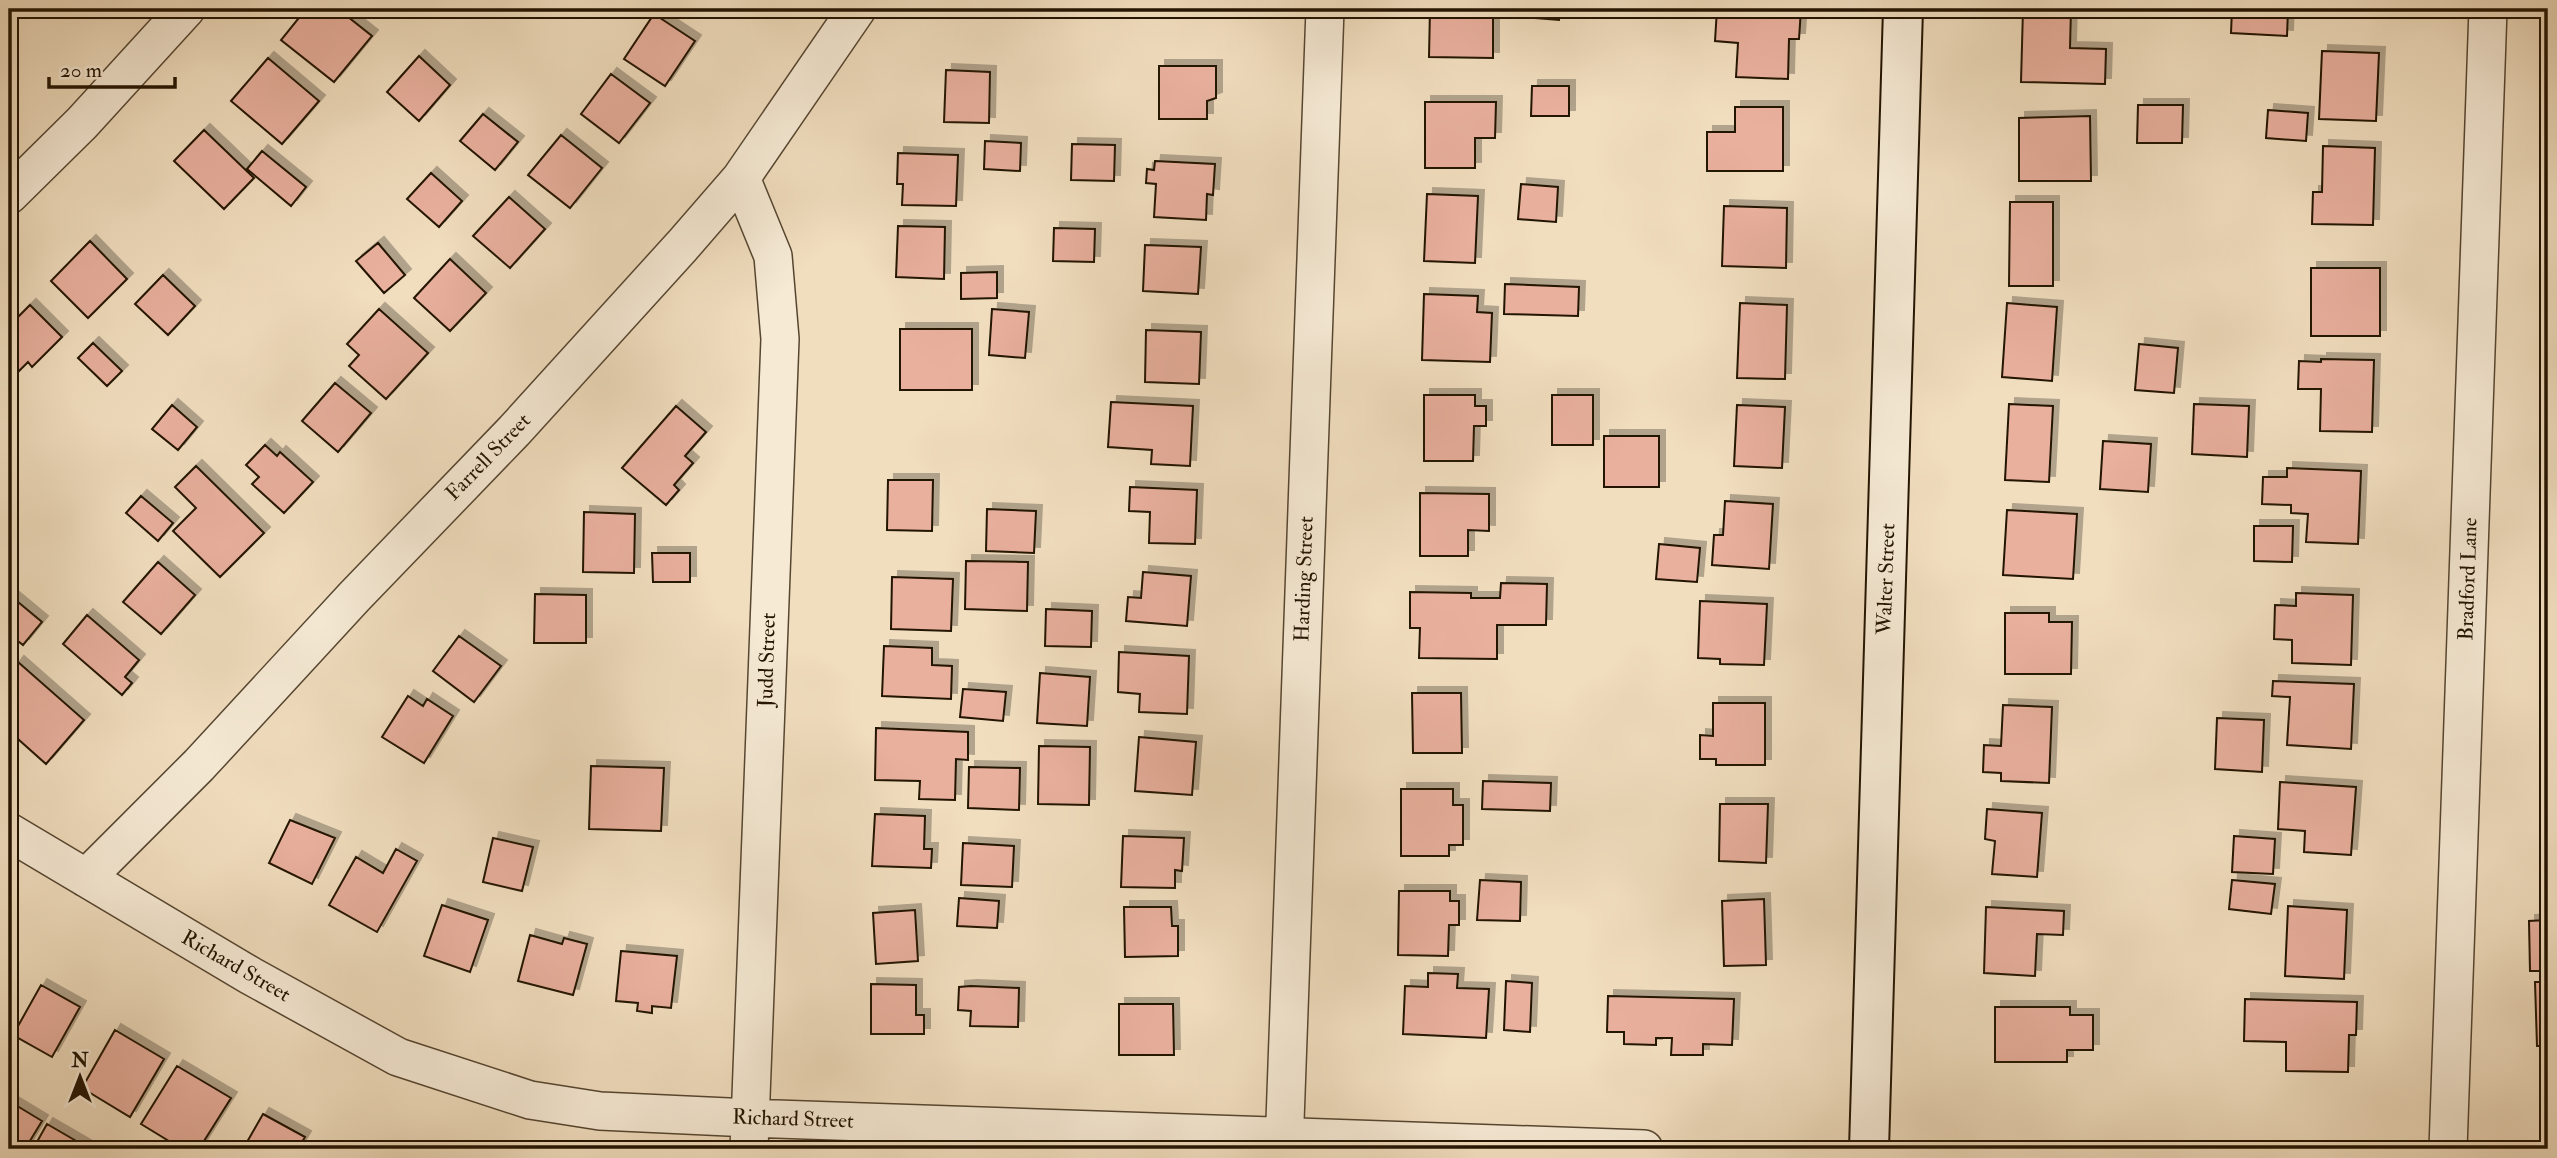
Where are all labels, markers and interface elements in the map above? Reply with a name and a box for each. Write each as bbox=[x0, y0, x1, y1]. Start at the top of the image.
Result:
scale bar bbox=[49, 46, 175, 90]
text: 20 m bbox=[60, 57, 102, 84]
street label: Farrell Street bbox=[440, 407, 537, 506]
street label: Harding Street bbox=[1288, 516, 1320, 642]
street label: Bradford Lane bbox=[2452, 517, 2484, 641]
street label: Walter Street bbox=[1871, 522, 1901, 636]
street label: Judd Street bbox=[752, 612, 782, 709]
street label: Richard Street bbox=[177, 924, 296, 1008]
north arrow bbox=[46, 1042, 116, 1112]
text: N bbox=[70, 1049, 89, 1073]
street label: Richard Street bbox=[732, 1103, 854, 1135]

